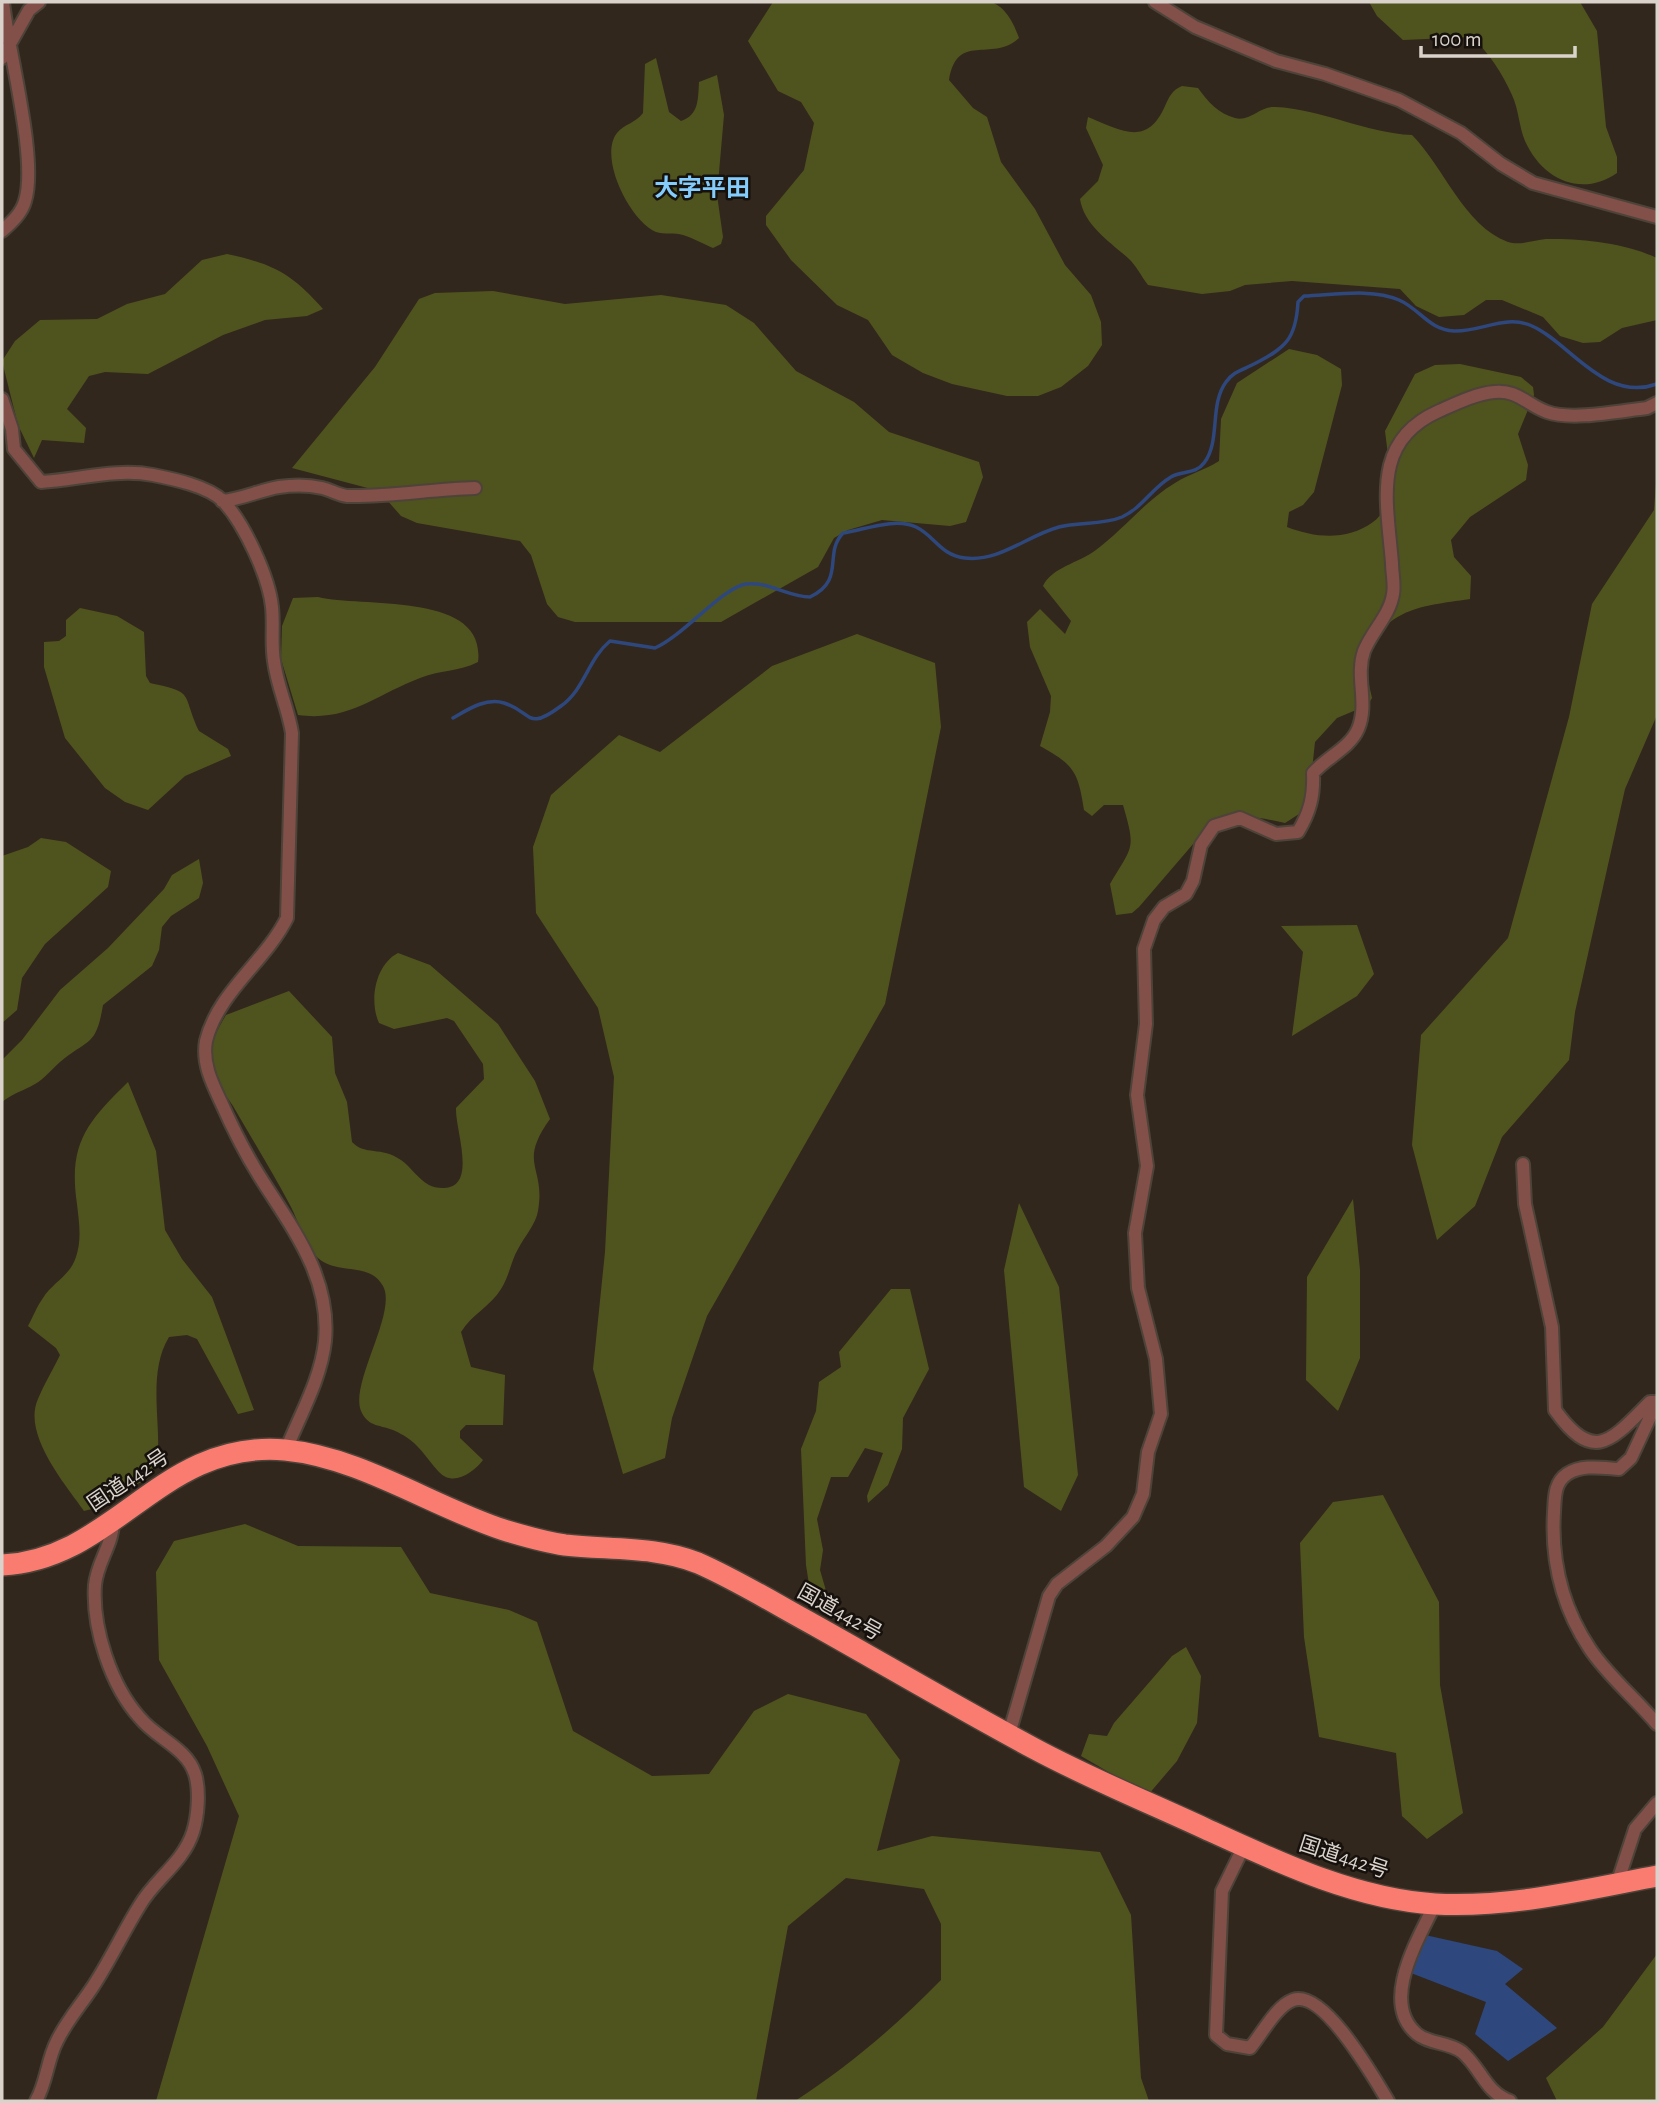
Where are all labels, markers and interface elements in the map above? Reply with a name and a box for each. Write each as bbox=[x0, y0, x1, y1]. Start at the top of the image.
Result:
scale bar bbox=[1421, 14, 1575, 58]
text: 100 m bbox=[1432, 29, 1482, 50]
district label: 大字平田 bbox=[654, 175, 750, 201]
street label: 国道442号 bbox=[83, 1445, 173, 1515]
street label: 国道442号 bbox=[794, 1580, 886, 1644]
street label: 国道442号 bbox=[1296, 1832, 1392, 1882]

